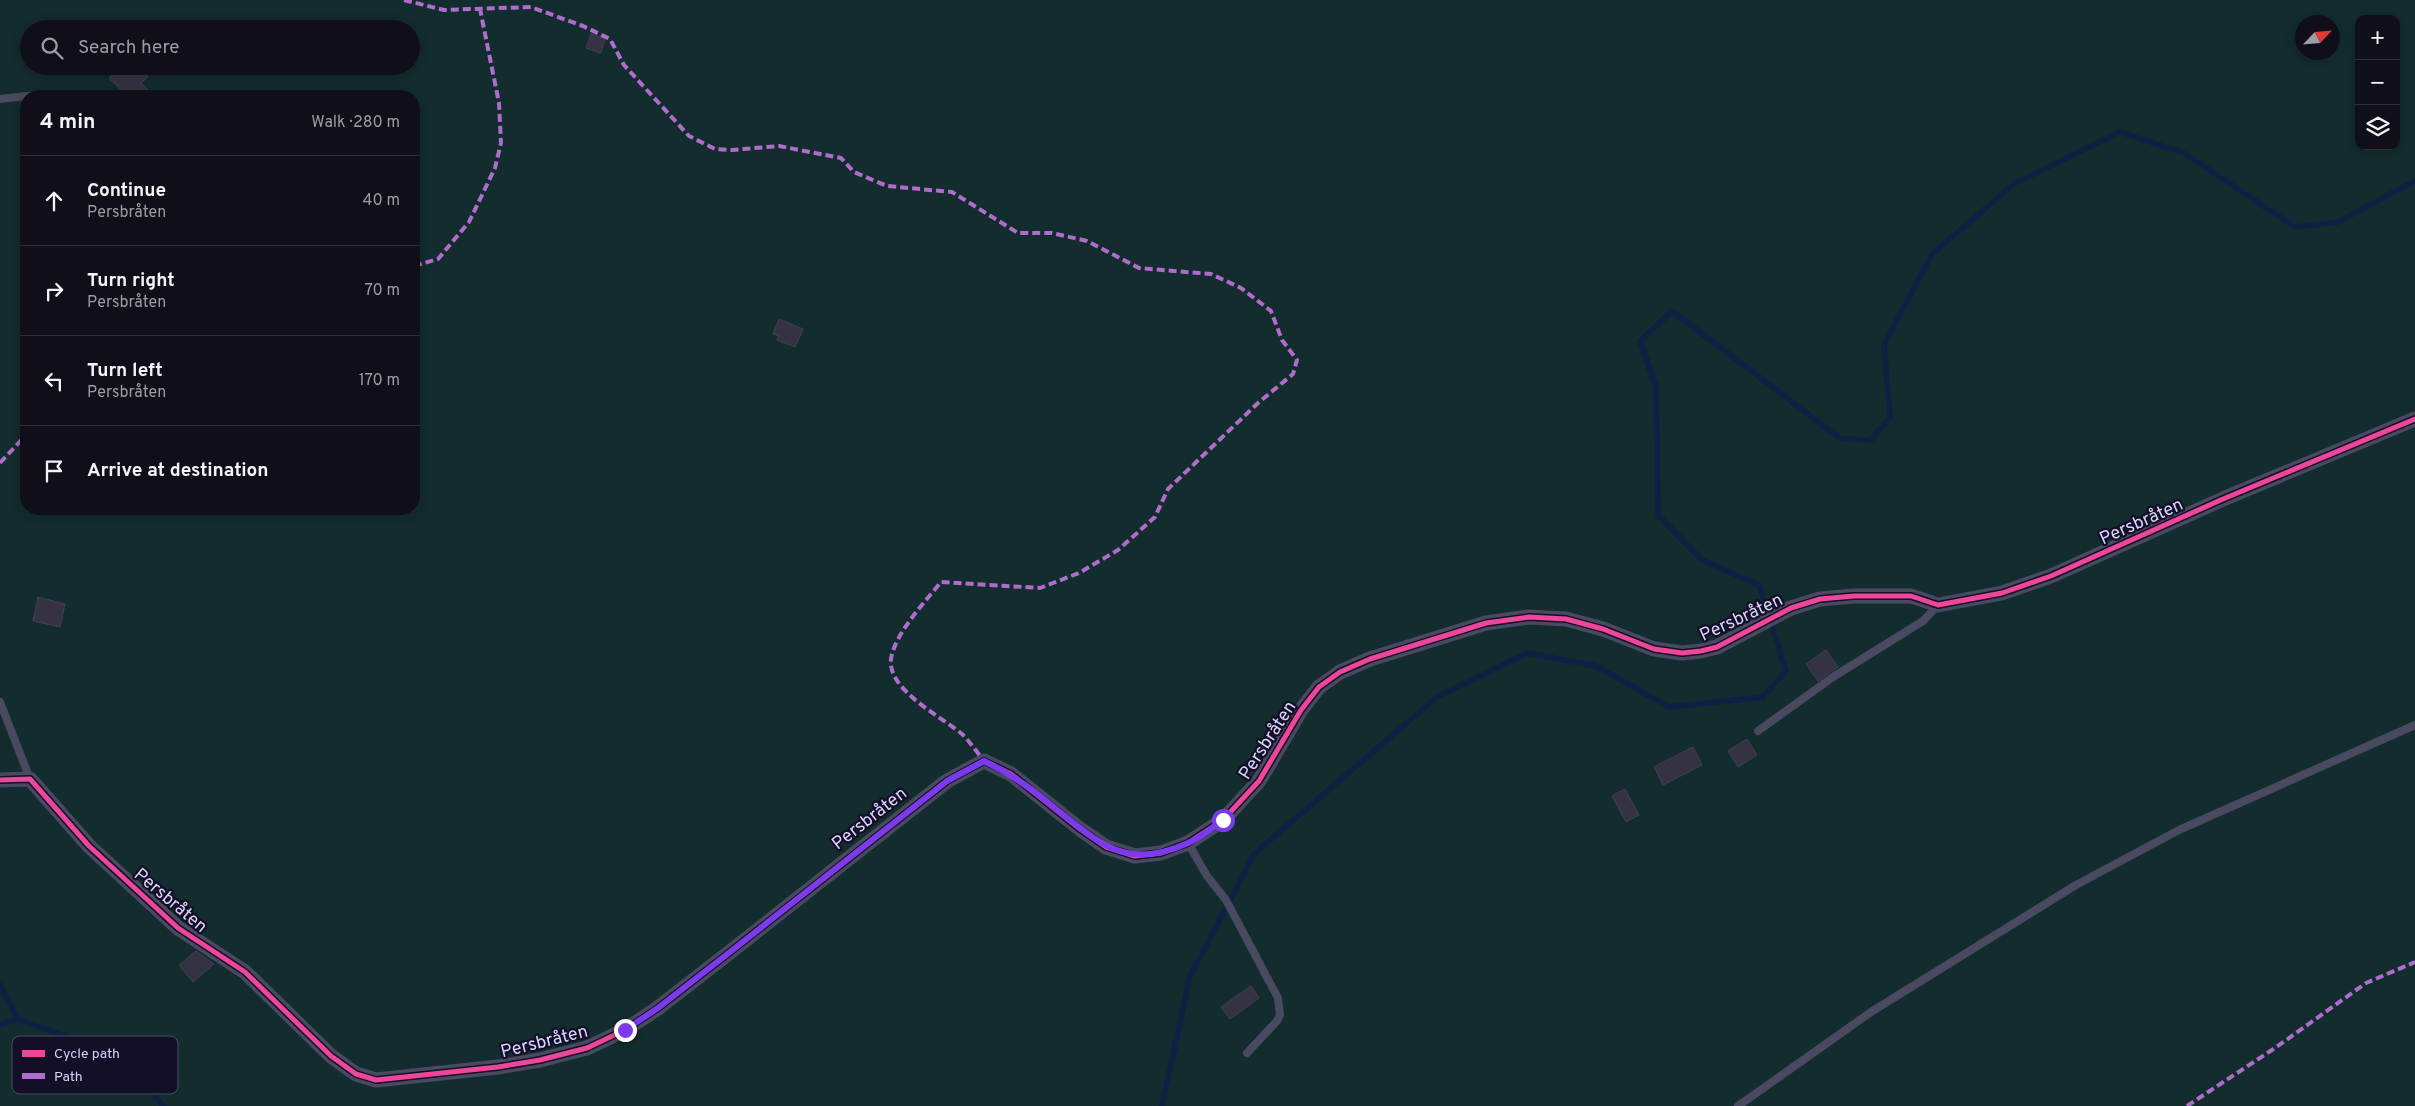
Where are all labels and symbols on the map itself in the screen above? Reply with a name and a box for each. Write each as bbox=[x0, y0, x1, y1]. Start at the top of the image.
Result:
north arrow bbox=[2295, 15, 2340, 60]
street label: Persbråten bbox=[2096, 494, 2187, 551]
street label: Persbråten bbox=[1696, 589, 1787, 648]
street label: Persbråten bbox=[1234, 697, 1302, 785]
street label: Persbråten bbox=[828, 783, 912, 856]
route start bbox=[1212, 809, 1235, 832]
street label: Persbråten bbox=[128, 864, 212, 939]
route end bbox=[614, 1019, 637, 1042]
street label: Persbråten bbox=[498, 1020, 590, 1064]
legend bbox=[12, 1036, 178, 1094]
text: Cycle path bbox=[54, 1046, 120, 1063]
text: Path bbox=[54, 1069, 83, 1086]

